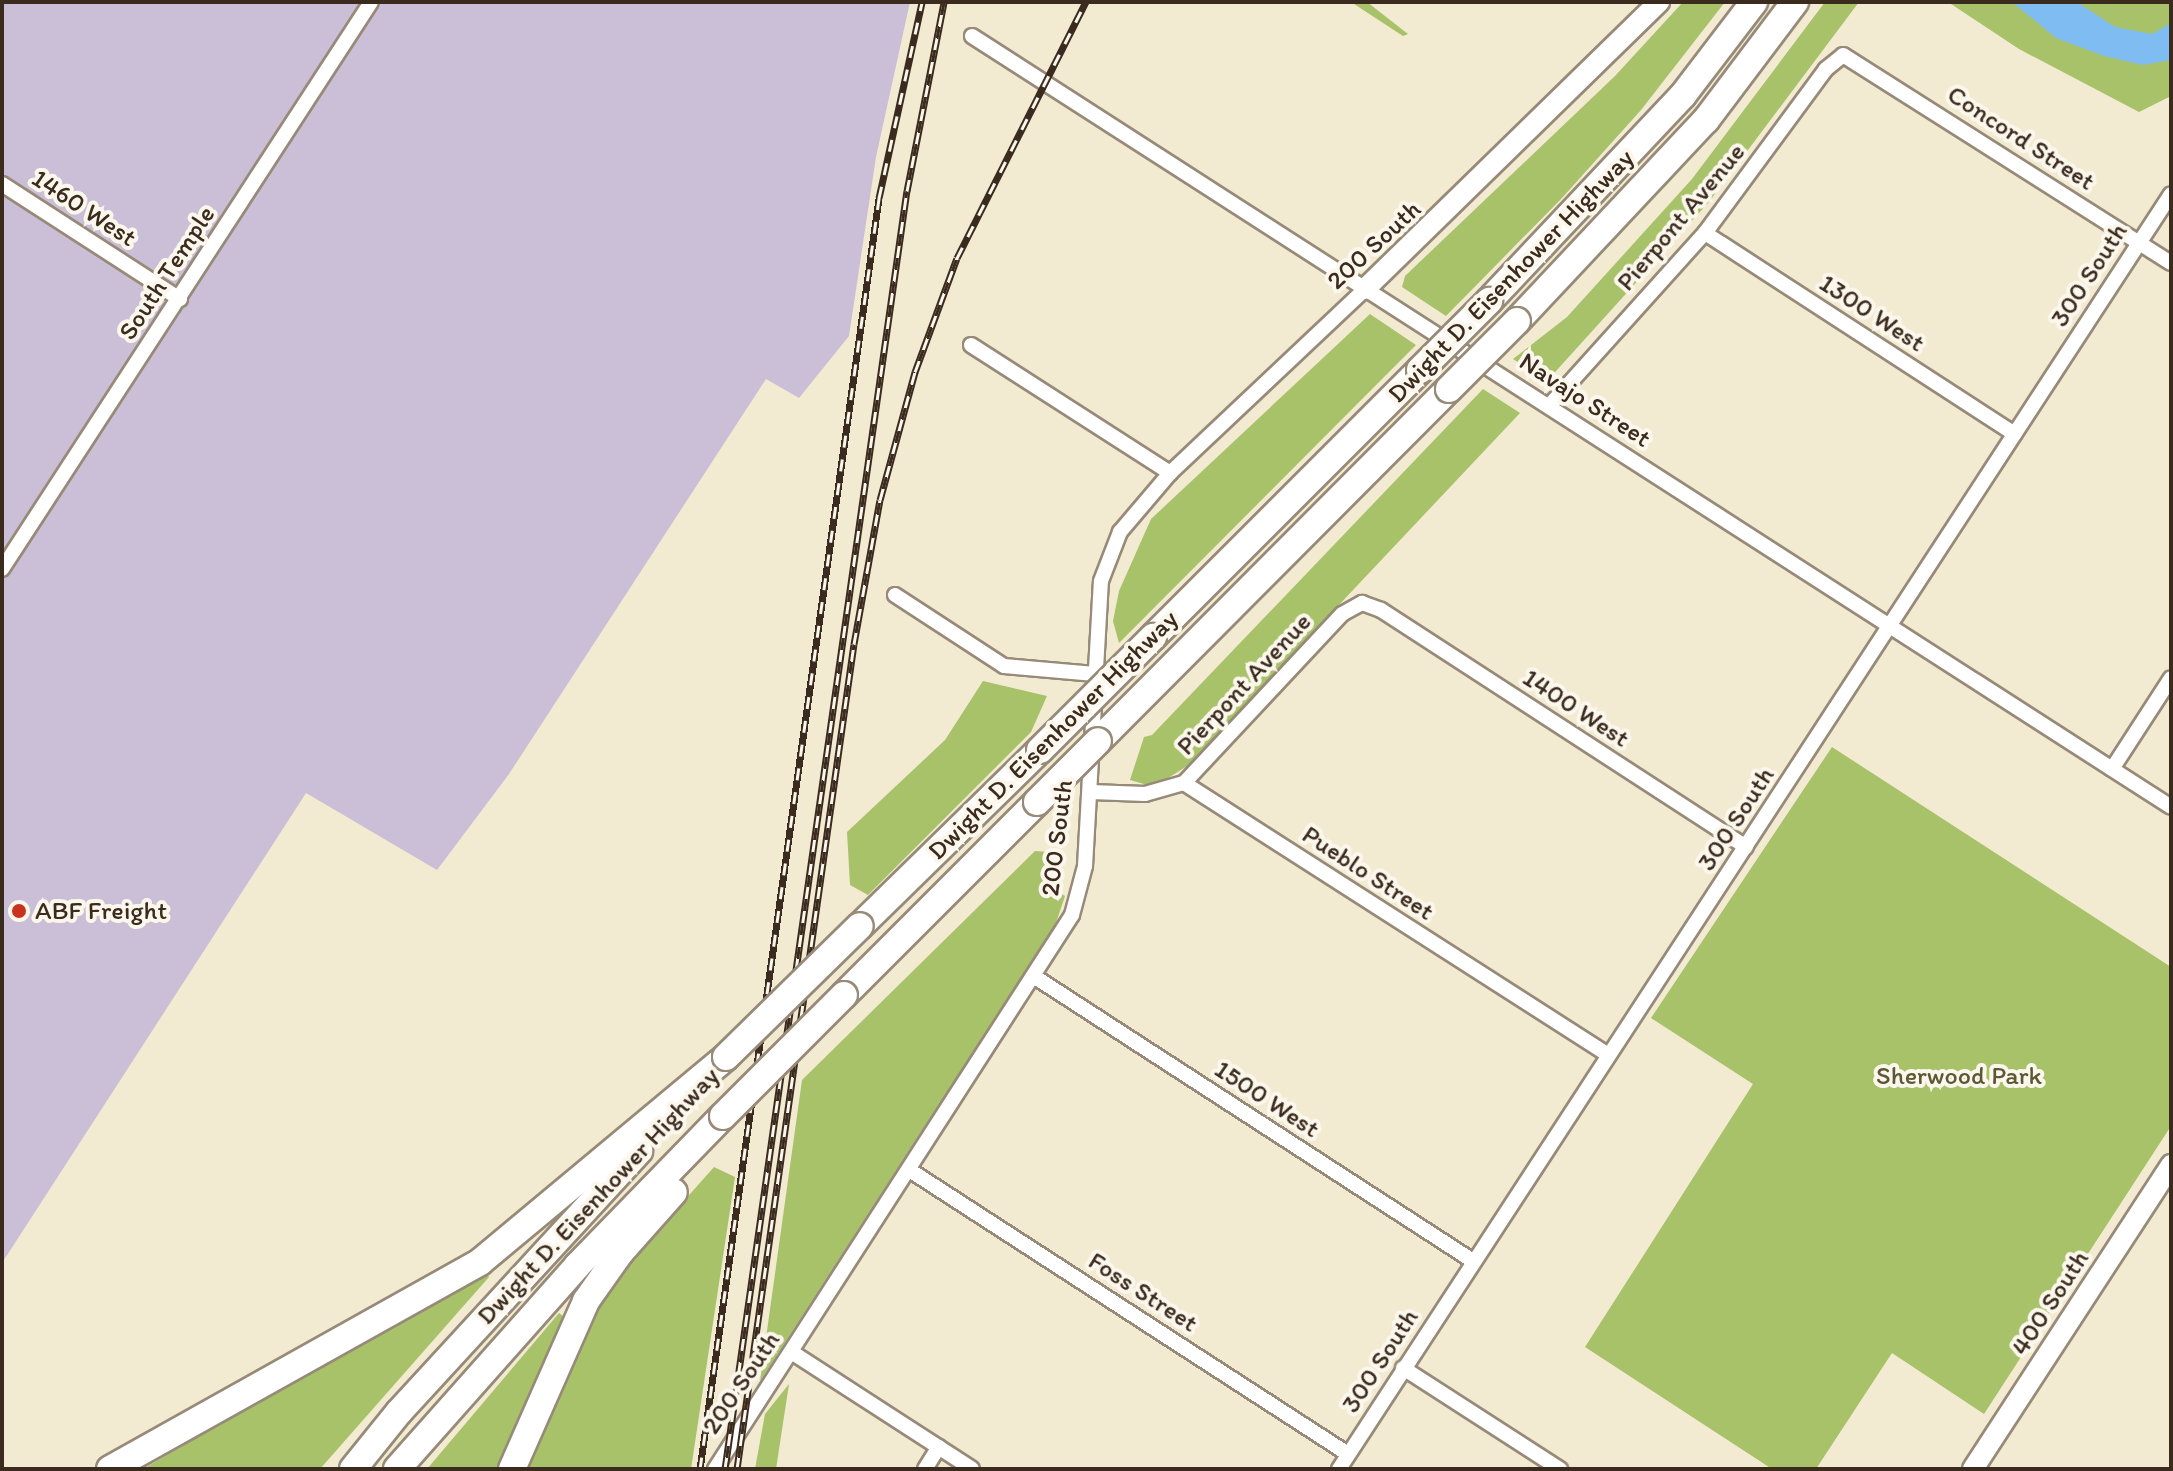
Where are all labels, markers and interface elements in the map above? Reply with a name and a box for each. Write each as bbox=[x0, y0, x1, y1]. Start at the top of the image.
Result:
street label: Concord Street bbox=[1942, 79, 2100, 197]
street label: Pierpont Avenue bbox=[1611, 137, 1751, 297]
street label: Dwight D. Eisenhower Highway bbox=[1382, 143, 1640, 409]
street label: 1460 West bbox=[26, 163, 142, 253]
street label: 200 South bbox=[1321, 194, 1427, 296]
street label: South Temple bbox=[113, 202, 221, 344]
street label: 300 South bbox=[2044, 217, 2134, 333]
street label: 1300 West bbox=[1814, 267, 1930, 359]
street label: Navajo Street bbox=[1514, 346, 1656, 454]
street label: Dwight D. Eisenhower Highway bbox=[922, 604, 1184, 866]
street label: Pierpont Avenue bbox=[1171, 607, 1317, 761]
street label: 1400 West bbox=[1517, 662, 1635, 754]
street label: 300 South bbox=[1691, 761, 1781, 877]
street label: 200 South bbox=[1034, 778, 1080, 898]
street label: Pueblo Street bbox=[1297, 819, 1439, 927]
place label: ABF Freight bbox=[35, 895, 167, 927]
marker: ABF Freight bbox=[10, 902, 28, 920]
street label: 1500 West bbox=[1209, 1054, 1325, 1144]
park label: Sherwood Park bbox=[1876, 1060, 2042, 1092]
street label: Dwight D. Eisenhower Highway bbox=[471, 1061, 725, 1331]
street label: Foss Street bbox=[1083, 1245, 1203, 1339]
street label: 400 South bbox=[2005, 1245, 2095, 1361]
street label: 300 South bbox=[1335, 1303, 1425, 1419]
street label: 200 South bbox=[695, 1326, 787, 1440]

